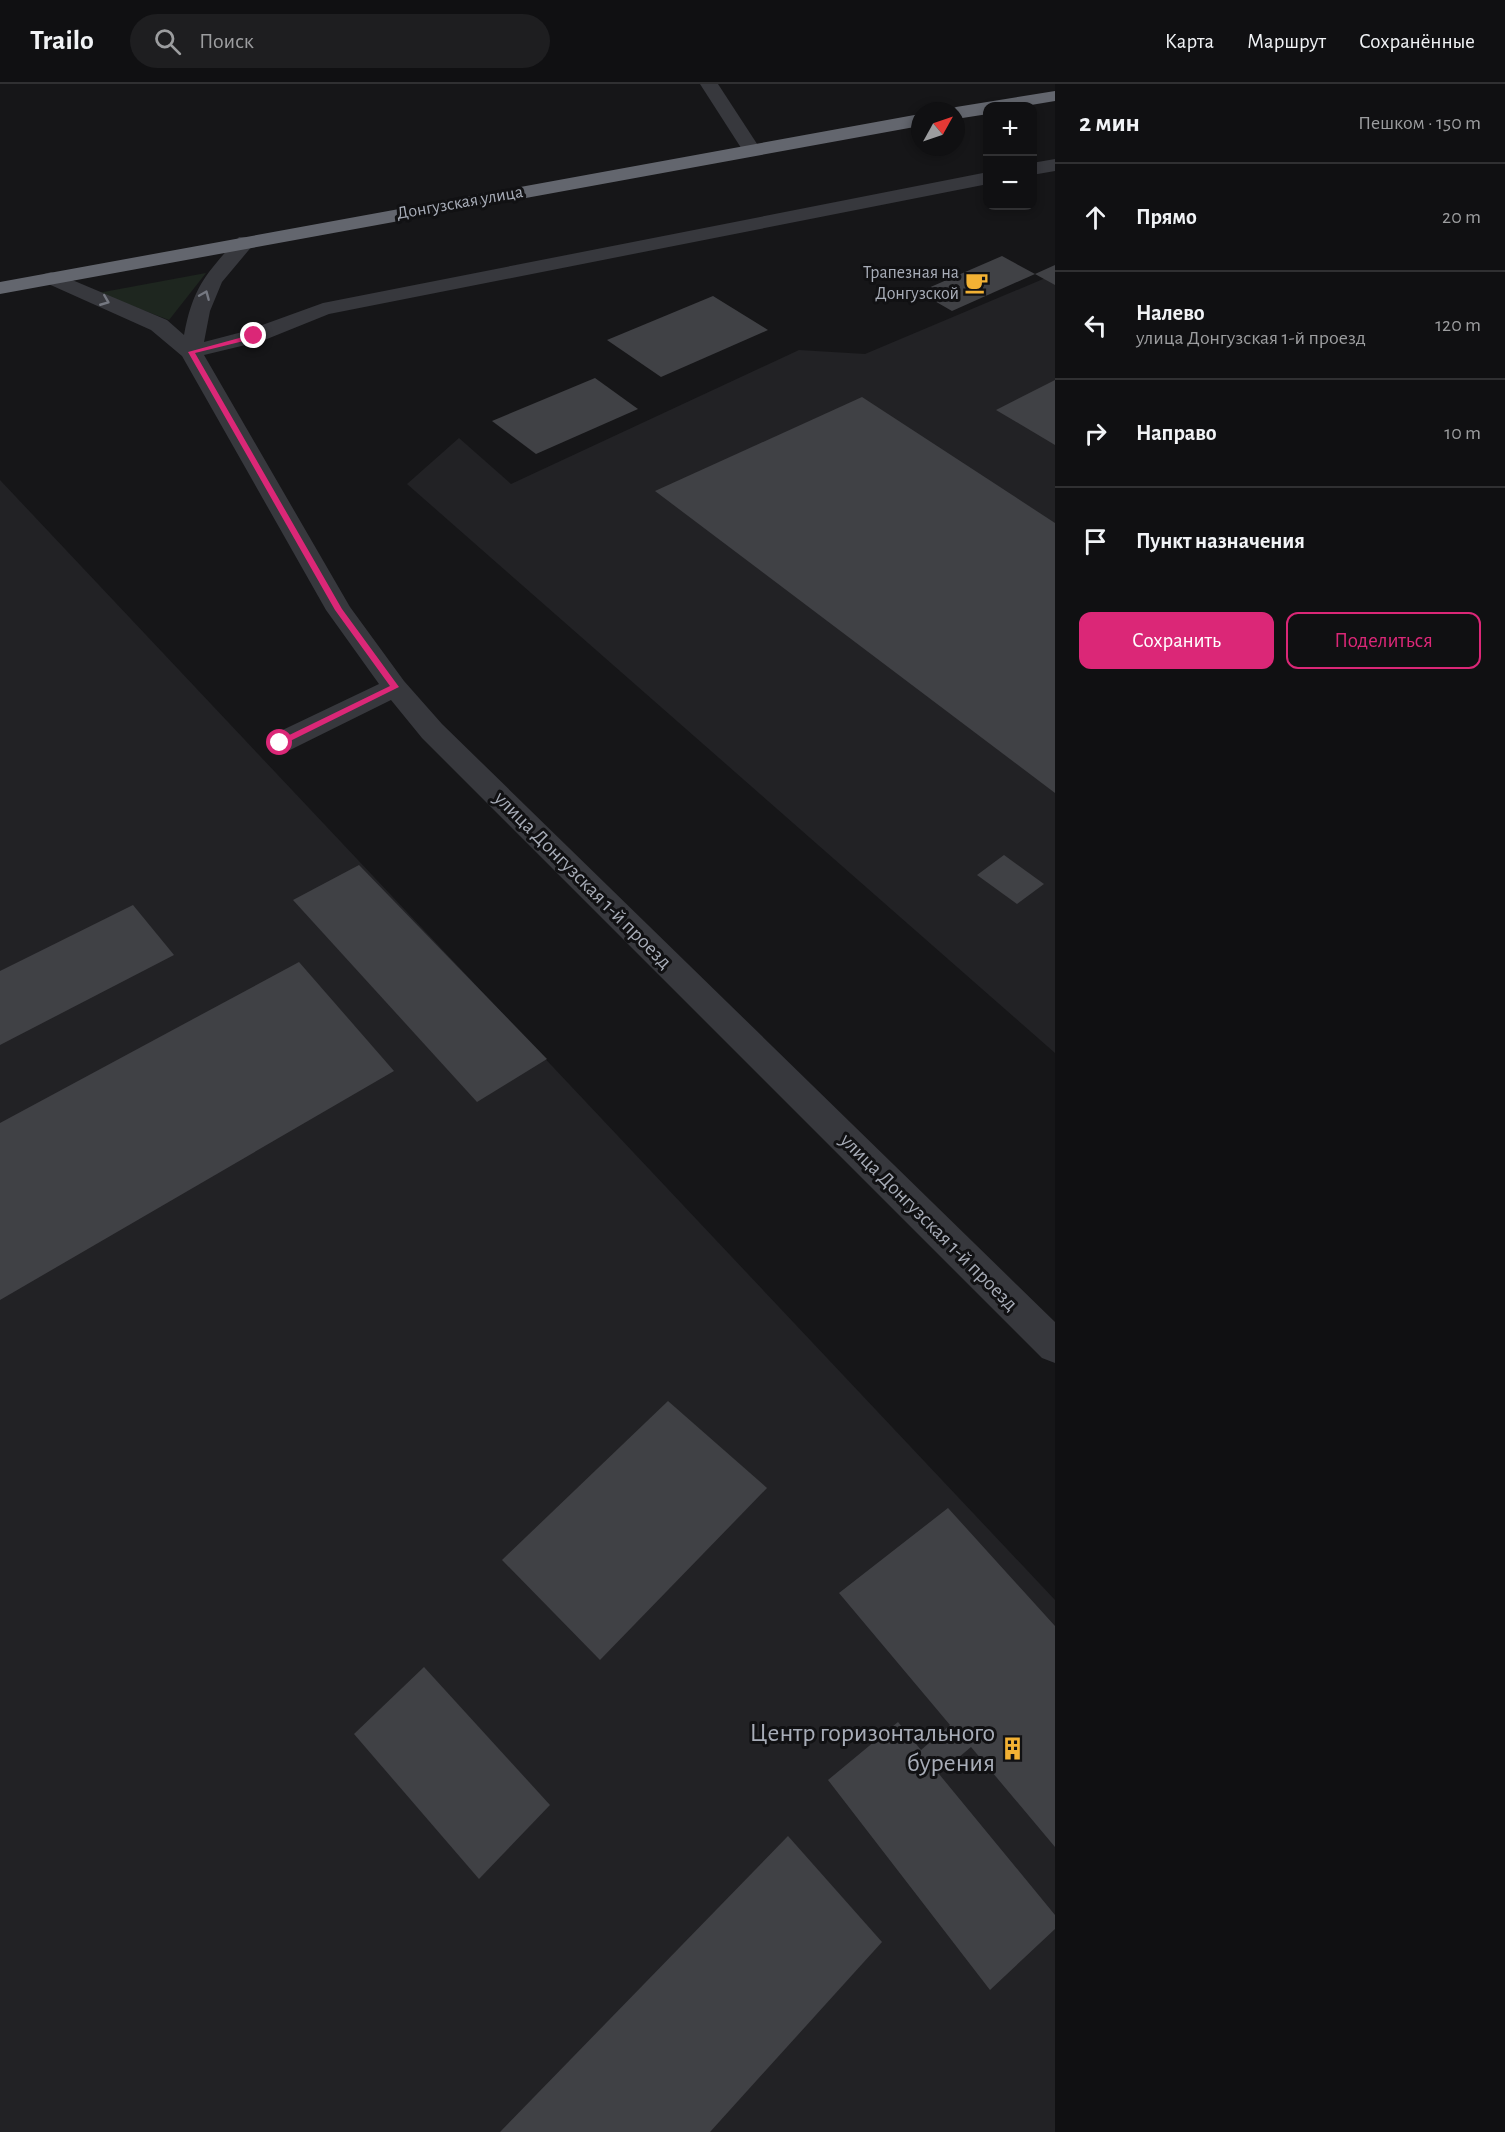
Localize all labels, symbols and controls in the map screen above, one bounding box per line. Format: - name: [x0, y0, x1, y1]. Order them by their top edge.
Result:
- search box: [130, 14, 550, 68]
- icon: search: [151, 25, 184, 58]
- text: Trailo: [30, 27, 94, 55]
- text: Поиск: [199, 30, 254, 52]
- text: Карта: [1165, 31, 1214, 52]
- text: Маршрут: [1247, 31, 1326, 52]
- text: Сохранённые: [1359, 31, 1475, 52]
- north arrow: [911, 102, 965, 156]
- map controls: [983, 102, 1037, 210]
- button: +: [983, 102, 1037, 156]
- text: 2 мин: [1079, 110, 1140, 136]
- text: Пешком · 150 m: [1358, 113, 1481, 133]
- button: −: [983, 156, 1037, 210]
- street label: Донгузская улица: [395, 183, 525, 223]
- icon: ahead: [1079, 201, 1112, 234]
- text: Прямо: [1136, 206, 1197, 228]
- text: 20 m: [1442, 207, 1481, 227]
- place label: Трапезная на Донгузской: [863, 264, 959, 303]
- cafe icon: Трапезная на Донгузской: [964, 270, 990, 296]
- one-way arrow: [198, 291, 210, 302]
- one-way arrow: [98, 294, 109, 306]
- text: Налево: [1136, 302, 1205, 324]
- icon: left: [1079, 309, 1112, 342]
- text: 120 m: [1435, 315, 1481, 335]
- route end: [240, 322, 266, 348]
- text: улица Донгузская 1-й проезд: [1136, 328, 1366, 348]
- icon: right: [1079, 417, 1112, 450]
- text: Направо: [1136, 422, 1217, 444]
- text: 10 m: [1444, 423, 1481, 443]
- icon: arrive: [1079, 525, 1112, 558]
- text: Пункт назначения: [1136, 530, 1305, 552]
- button: Сохранить: [1079, 612, 1274, 669]
- button: Поделиться: [1286, 612, 1481, 669]
- route start: [266, 729, 292, 755]
- street label: улица Донгузская 1-й проезд: [490, 787, 676, 973]
- street label: улица Донгузская 1-й проезд: [836, 1129, 1022, 1315]
- place label: Центр горизонтального бурения: [749, 1720, 995, 1776]
- building icon: Центр горизонтального бурения: [1000, 1735, 1026, 1761]

